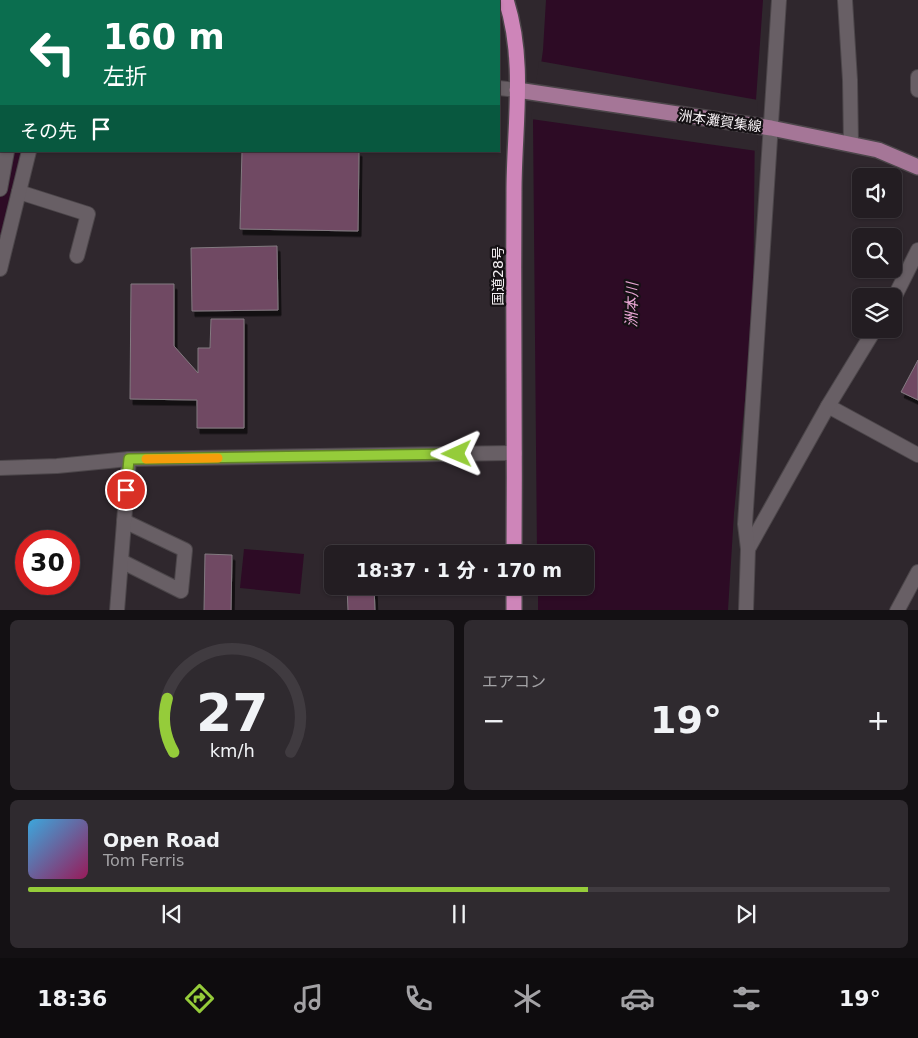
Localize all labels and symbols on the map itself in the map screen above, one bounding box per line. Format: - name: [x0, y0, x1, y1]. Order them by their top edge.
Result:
- street label: 洲本灘賀集線: [677, 107, 763, 135]
- street label: 国道28号: [490, 246, 506, 306]
- water label: 洲本川: [623, 280, 641, 328]
- position arrow: [430, 427, 482, 479]
- pin: [105, 469, 147, 511]
- speed limit sign: 30: [15, 530, 80, 595]

